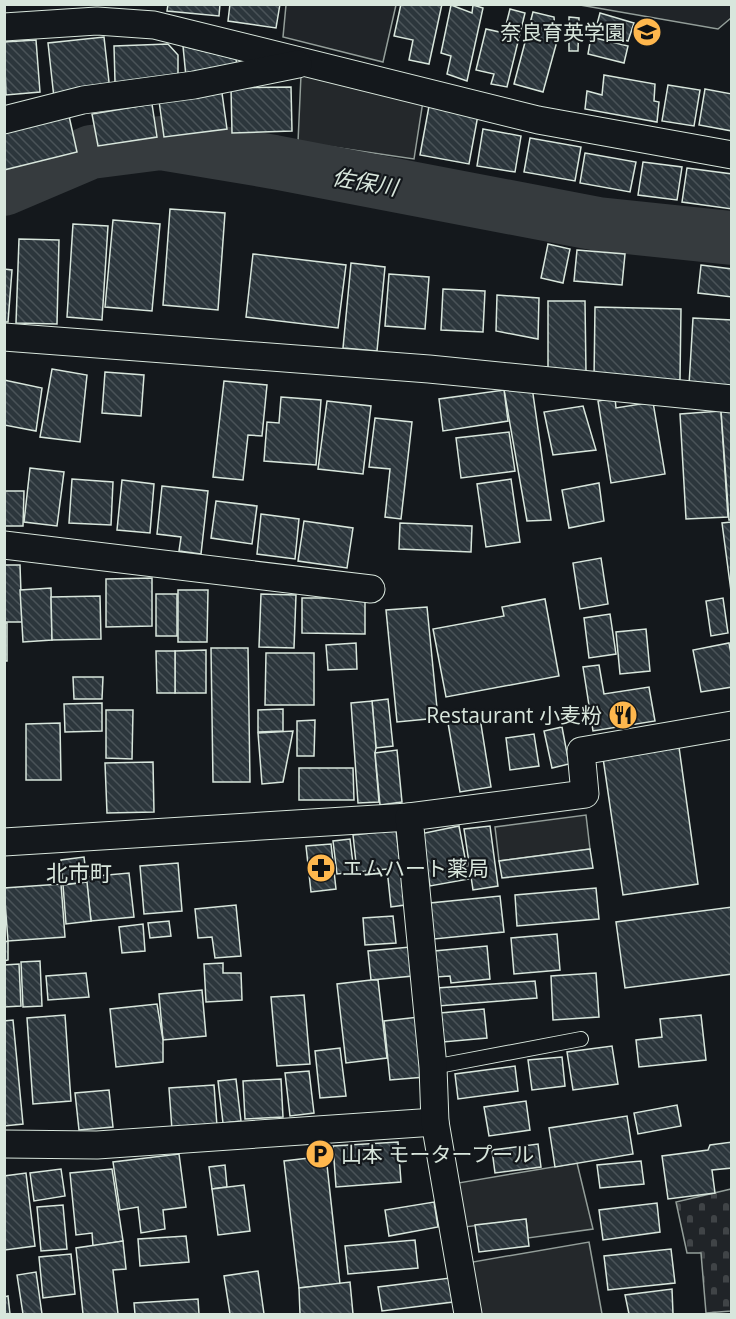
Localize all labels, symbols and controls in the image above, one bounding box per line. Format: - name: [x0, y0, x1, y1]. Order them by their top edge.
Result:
- school or university icon: 奈良育英学園: [631, 16, 663, 48]
- place label: 奈良育英学園: [500, 18, 626, 46]
- water label: 佐保川: [330, 160, 402, 202]
- restaurant icon: Restaurant 小麦粉: [607, 699, 639, 731]
- place label: Restaurant 小麦粉: [426, 701, 602, 729]
- pharmacy icon: エムハート薬局: [305, 852, 337, 884]
- place label: エムハート薬局: [342, 854, 489, 882]
- district label: 北市町: [46, 857, 112, 887]
- parking icon: 山本 モータープール: [304, 1138, 336, 1170]
- place label: 山本 モータープール: [341, 1140, 534, 1168]

